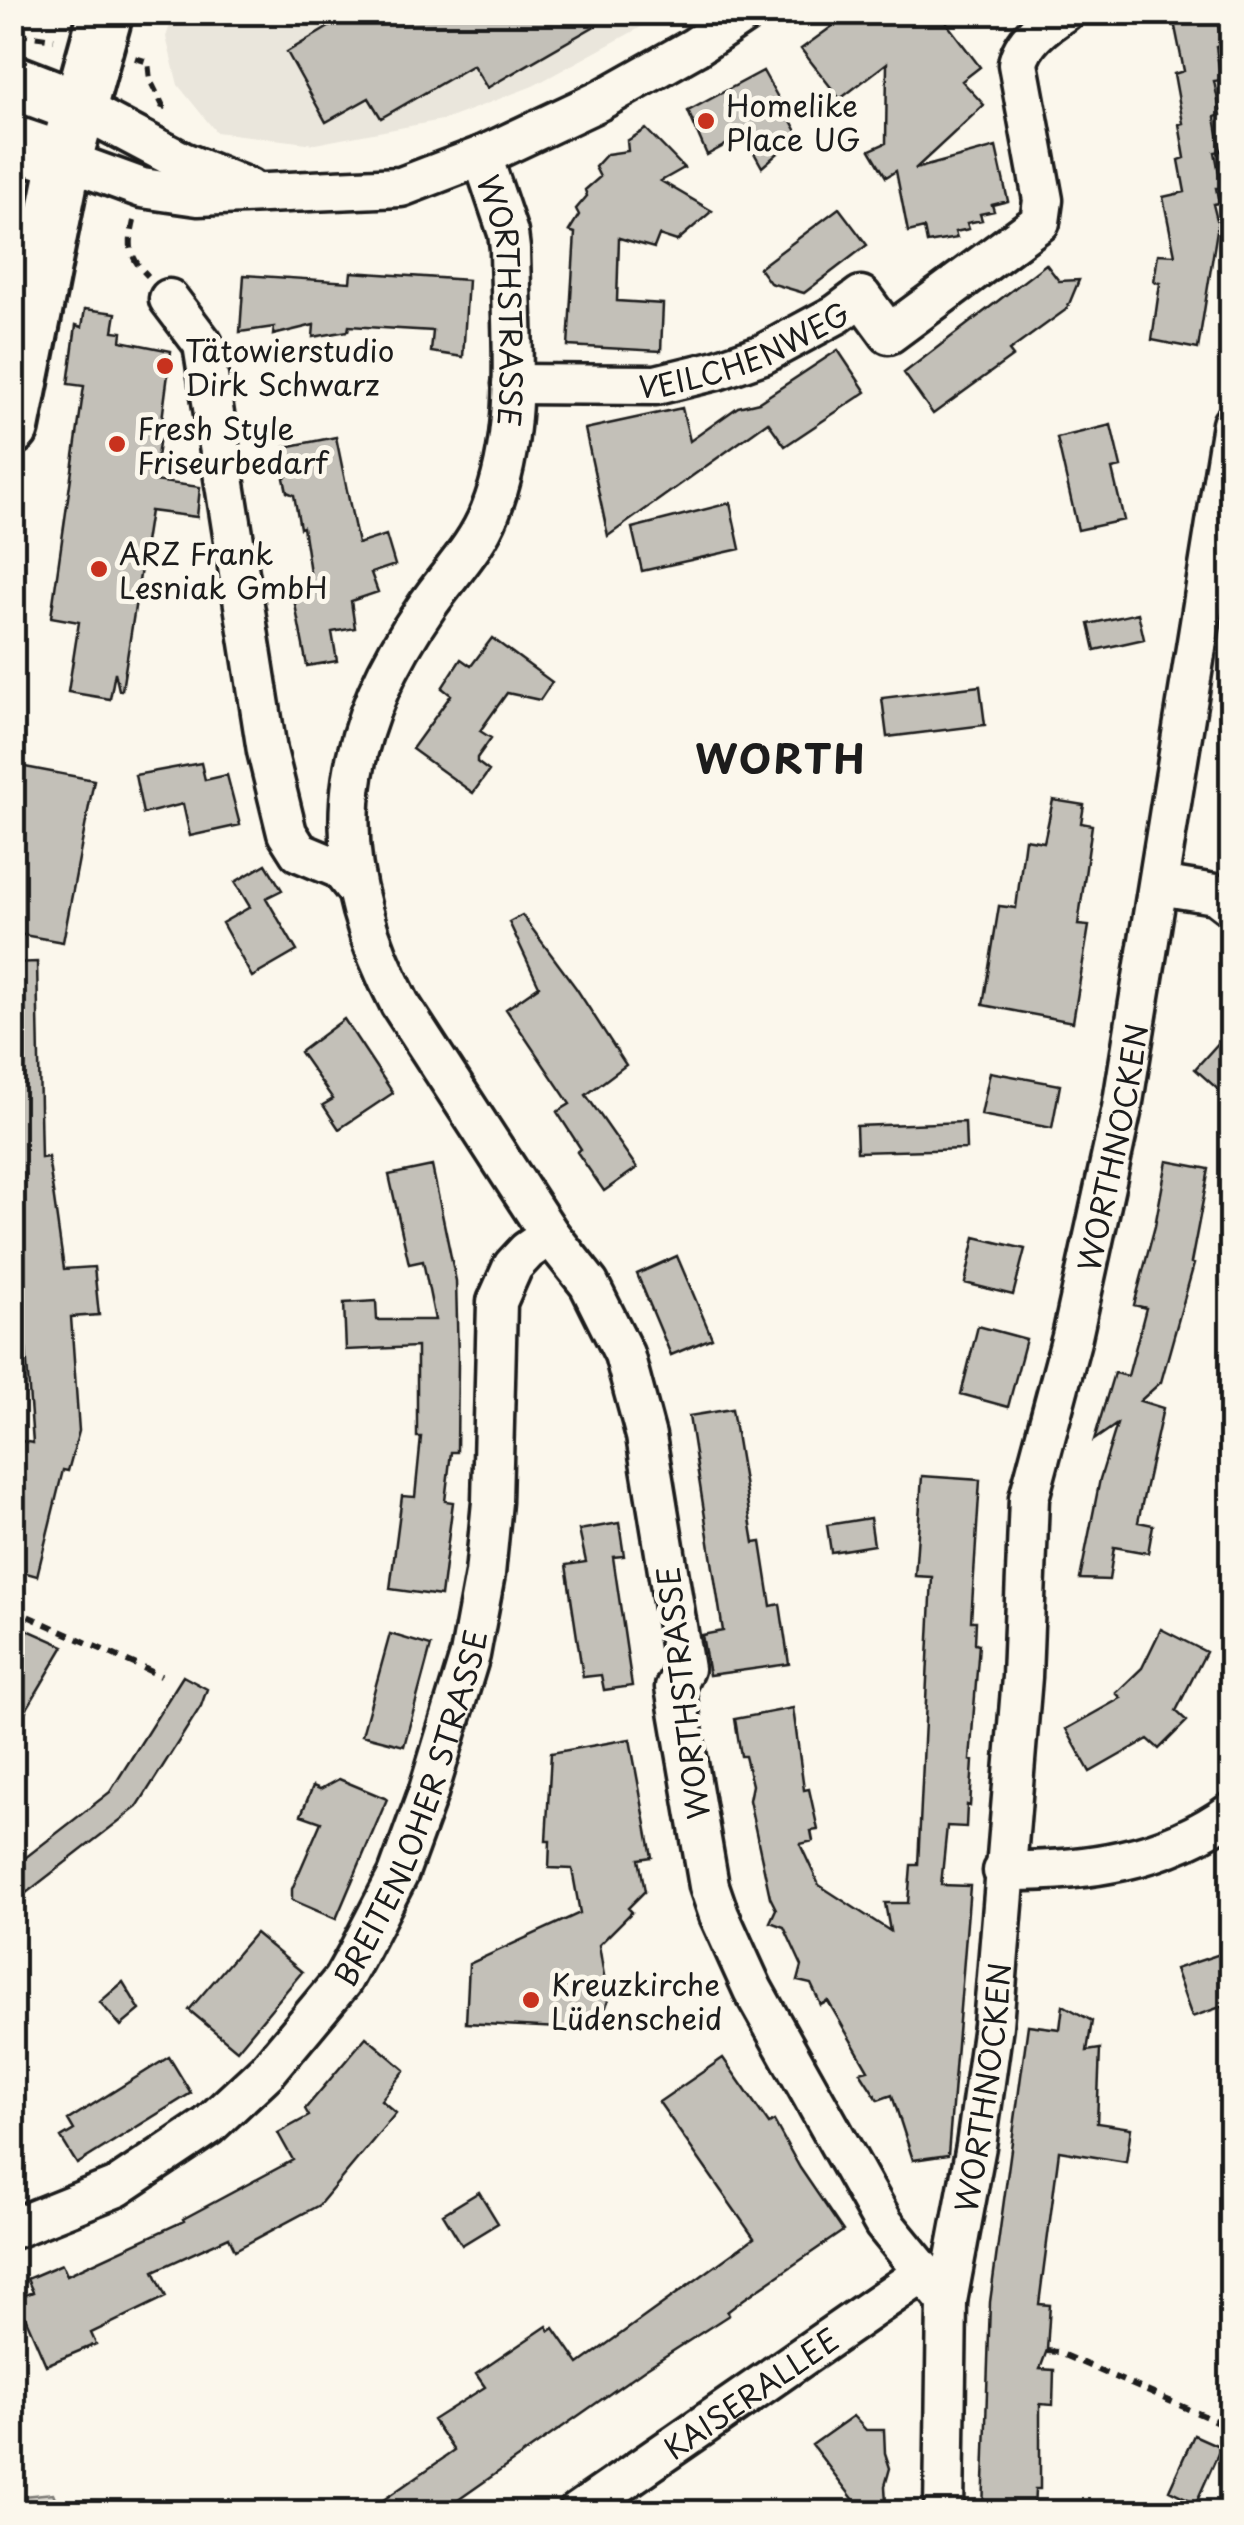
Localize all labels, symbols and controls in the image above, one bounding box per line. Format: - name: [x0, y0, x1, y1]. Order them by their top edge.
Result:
- place label: Homelike Place UG: [726, 82, 860, 161]
- marker: Homelike Place UG: [695, 110, 717, 132]
- street label: WORTHSTRASSE: [467, 168, 535, 429]
- street label: VEILCHENWEG: [638, 289, 857, 408]
- place label: Tätowierstudio Dirk Schwarz: [185, 327, 394, 406]
- marker: Tätowierstudio Dirk Schwarz: [154, 355, 176, 377]
- place label: Fresh Style Friseurbedarf: [137, 405, 329, 484]
- marker: Fresh Style Friseurbedarf: [106, 433, 128, 455]
- place label: ARZ Frank Lesniak GmbH: [119, 530, 328, 609]
- marker: ARZ Frank Lesniak GmbH: [88, 558, 110, 580]
- district label: WORTH: [695, 727, 867, 788]
- street label: WORTHNOCKEN: [1065, 1020, 1158, 1275]
- street label: WORTHSTRASSE: [644, 1564, 720, 1822]
- street label: BREITENLOHER STRASSE: [321, 1626, 497, 1994]
- place label: Kreuzkirche Lüdenscheid: [551, 1961, 723, 2040]
- street label: WORTHNOCKEN: [942, 1961, 1021, 2215]
- marker: Kreuzkirche Lüdenscheid: [520, 1989, 542, 2011]
- street label: KAISERALLEE: [654, 2316, 847, 2469]

